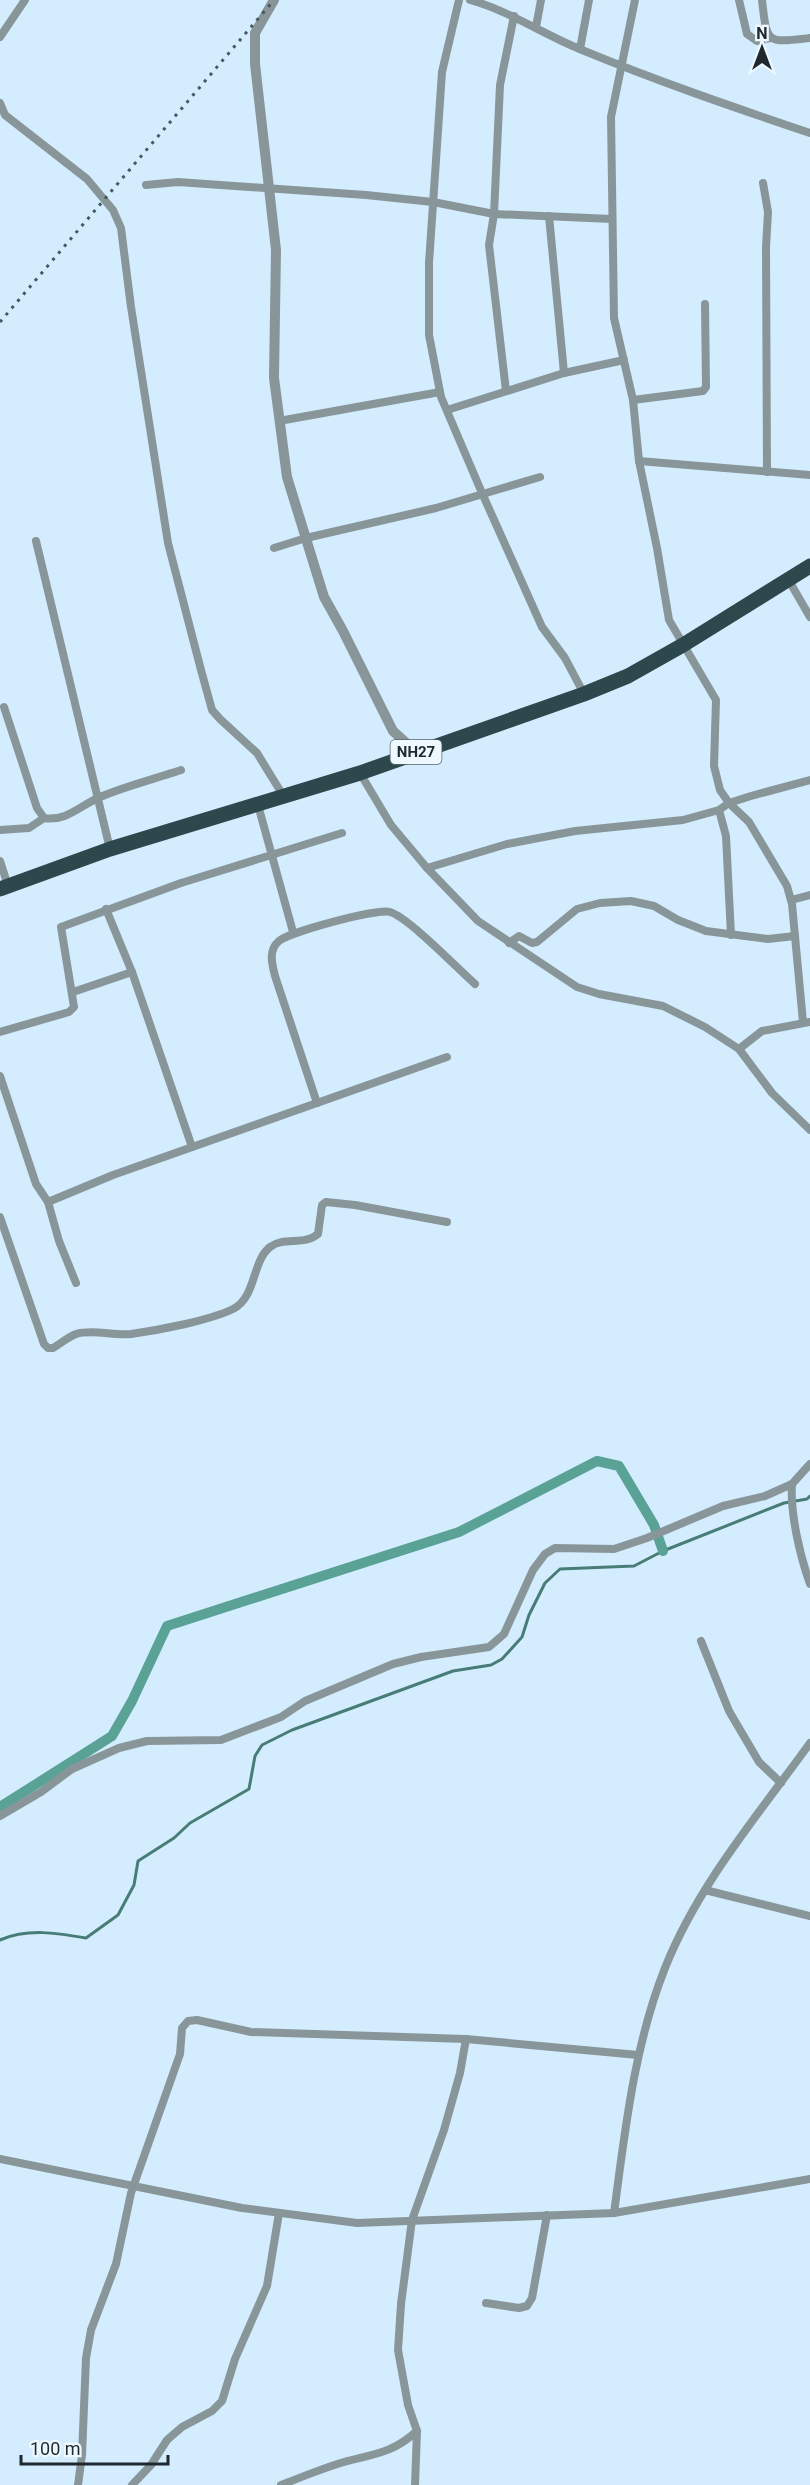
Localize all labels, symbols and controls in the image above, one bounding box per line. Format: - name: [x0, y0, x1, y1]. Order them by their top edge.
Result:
- north arrow: [732, 18, 792, 78]
- text: N: [756, 24, 768, 43]
- road number: NH27: [390, 740, 442, 764]
- scale bar: [21, 2428, 168, 2466]
- text: 100 m: [30, 2438, 81, 2459]

